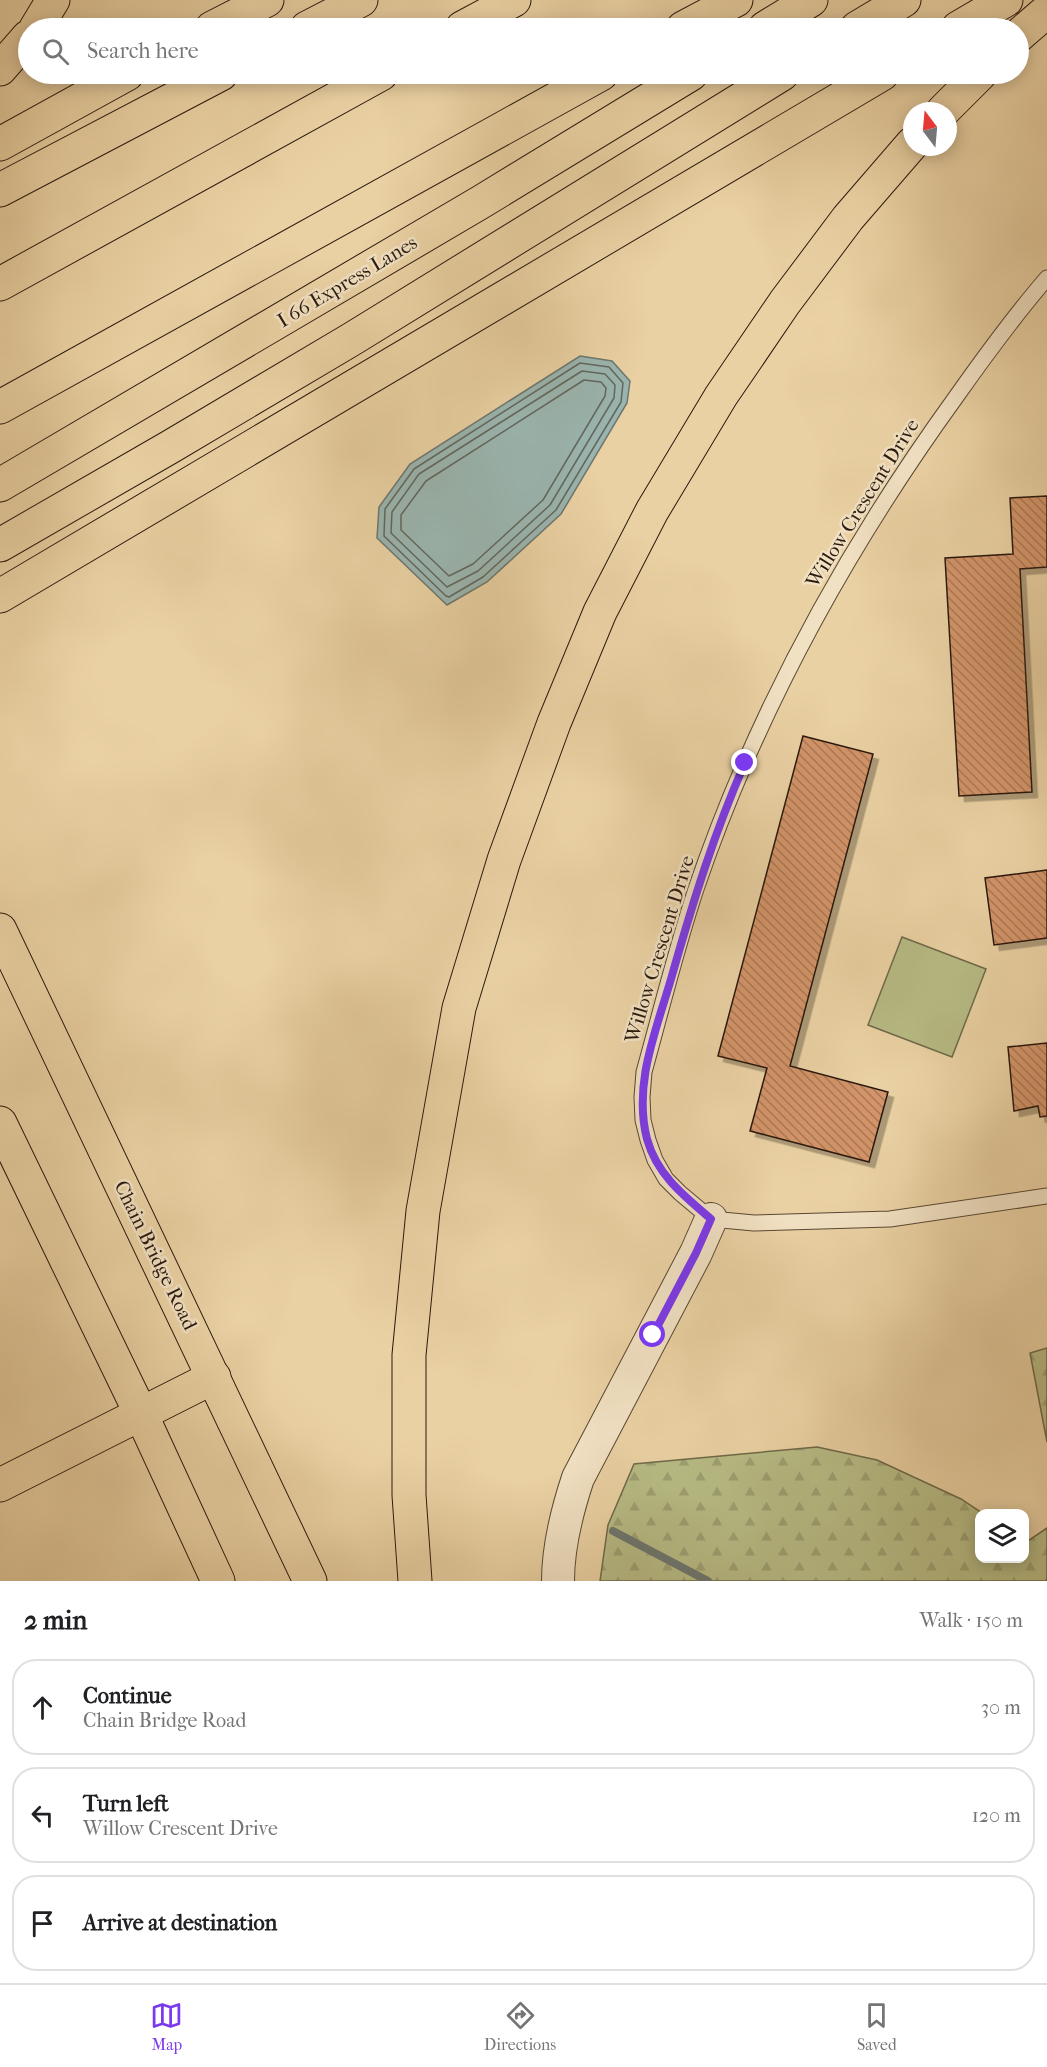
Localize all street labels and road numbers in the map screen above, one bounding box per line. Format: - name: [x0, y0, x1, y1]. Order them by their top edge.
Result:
- street label: I 66 Express Lanes: [273, 231, 421, 332]
- street label: Willow Crescent Drive: [801, 414, 924, 593]
- street label: Willow Crescent Drive: [620, 853, 699, 1047]
- street label: Chain Bridge Road: [109, 1177, 202, 1335]

